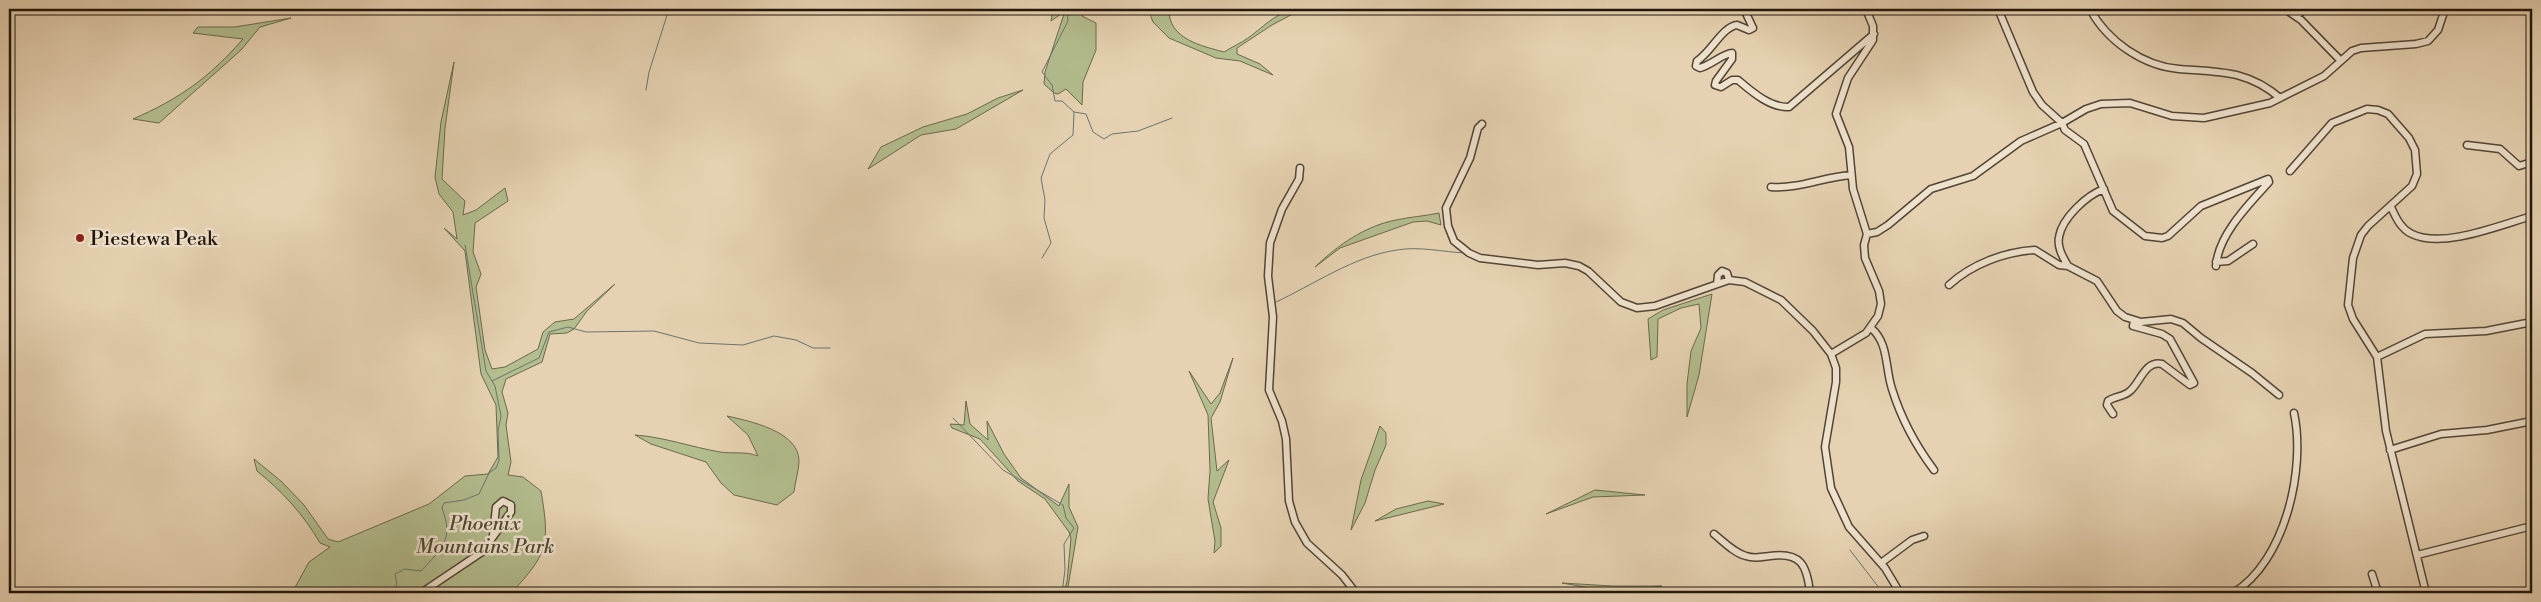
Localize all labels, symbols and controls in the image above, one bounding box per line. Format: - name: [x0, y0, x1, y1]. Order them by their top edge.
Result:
- place label: Piestewa Peak: [90, 227, 219, 252]
- marker: Piestewa Peak: [74, 232, 86, 244]
- park label: Phoenix Mountains Park: [416, 512, 554, 560]

